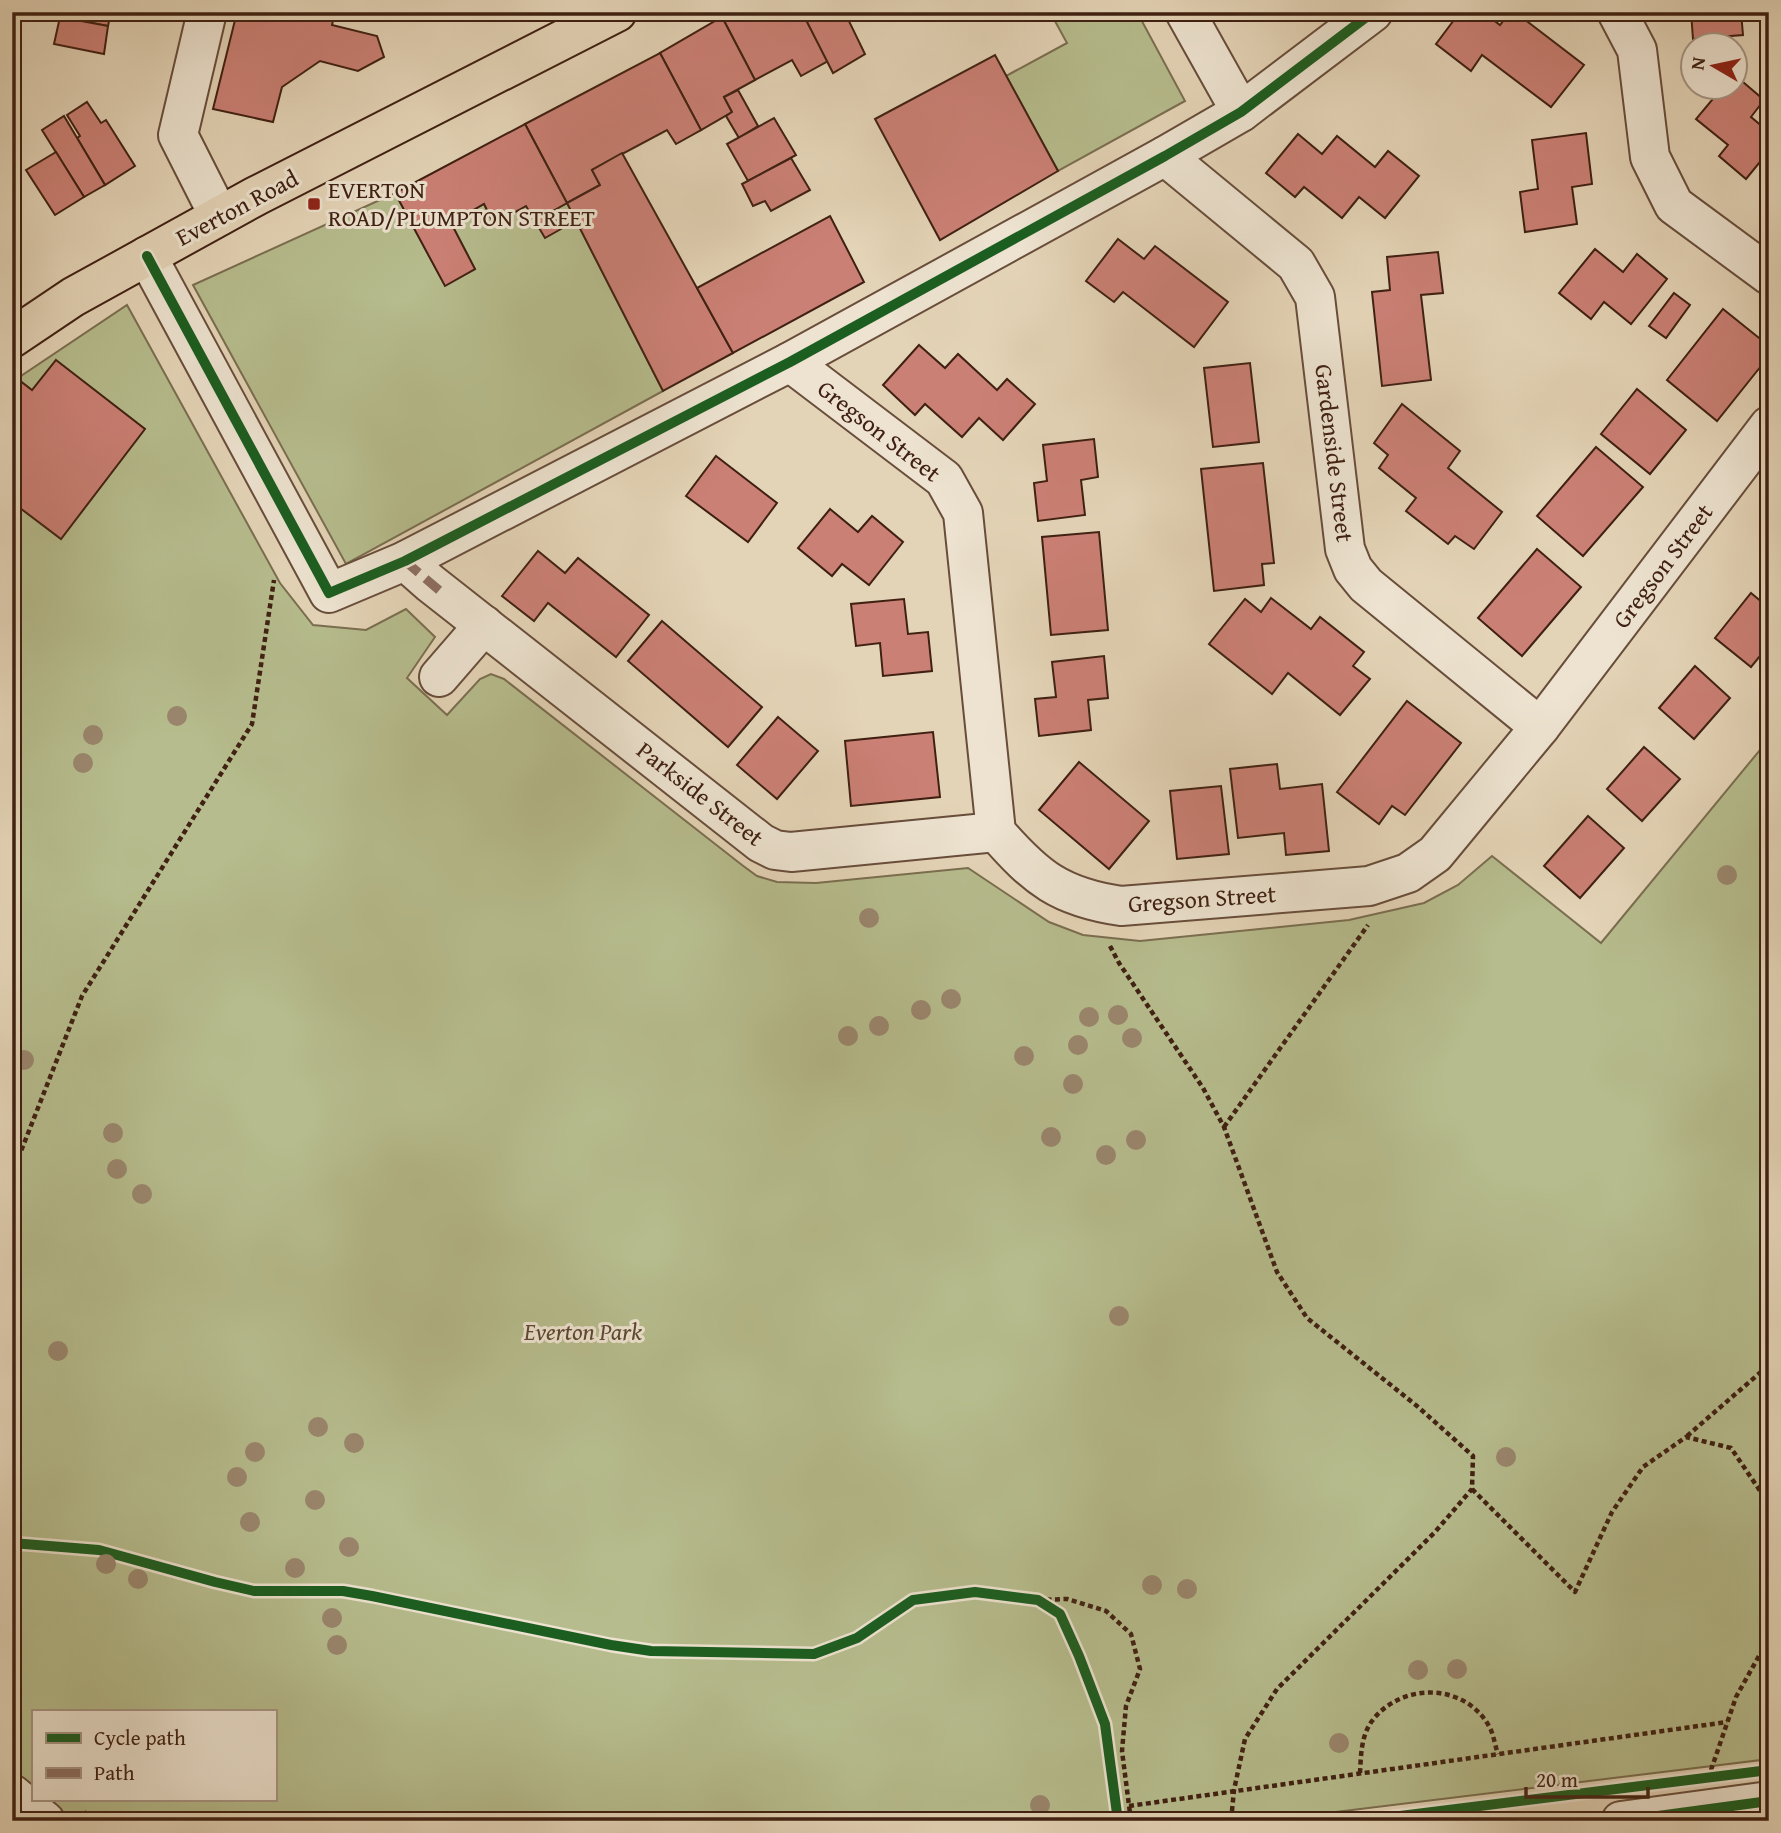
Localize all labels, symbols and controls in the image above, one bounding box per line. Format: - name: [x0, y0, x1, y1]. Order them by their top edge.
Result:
- north arrow: [1680, 32, 1750, 102]
- text: N: [1682, 55, 1712, 72]
- street label: Everton Road: [169, 160, 304, 255]
- place label: EVERTON ROAD/PLUMPTON STREET: [328, 172, 595, 235]
- marker: EVERTON ROAD/PLUMPTON STREET: [306, 196, 322, 212]
- street label: Gardenside Street: [1306, 362, 1363, 544]
- street label: Gregson Street: [810, 371, 949, 490]
- street label: Gregson Street: [1604, 496, 1721, 635]
- street label: Parkside Street: [629, 733, 772, 855]
- street label: Gregson Street: [1127, 876, 1278, 921]
- park label: Everton Park: [523, 1314, 642, 1349]
- legend: [32, 1710, 276, 1801]
- text: Cycle path: [94, 1722, 186, 1753]
- scale bar: [1526, 1756, 1648, 1800]
- text: Path: [94, 1757, 135, 1788]
- text: 20 m: [1536, 1764, 1578, 1795]

